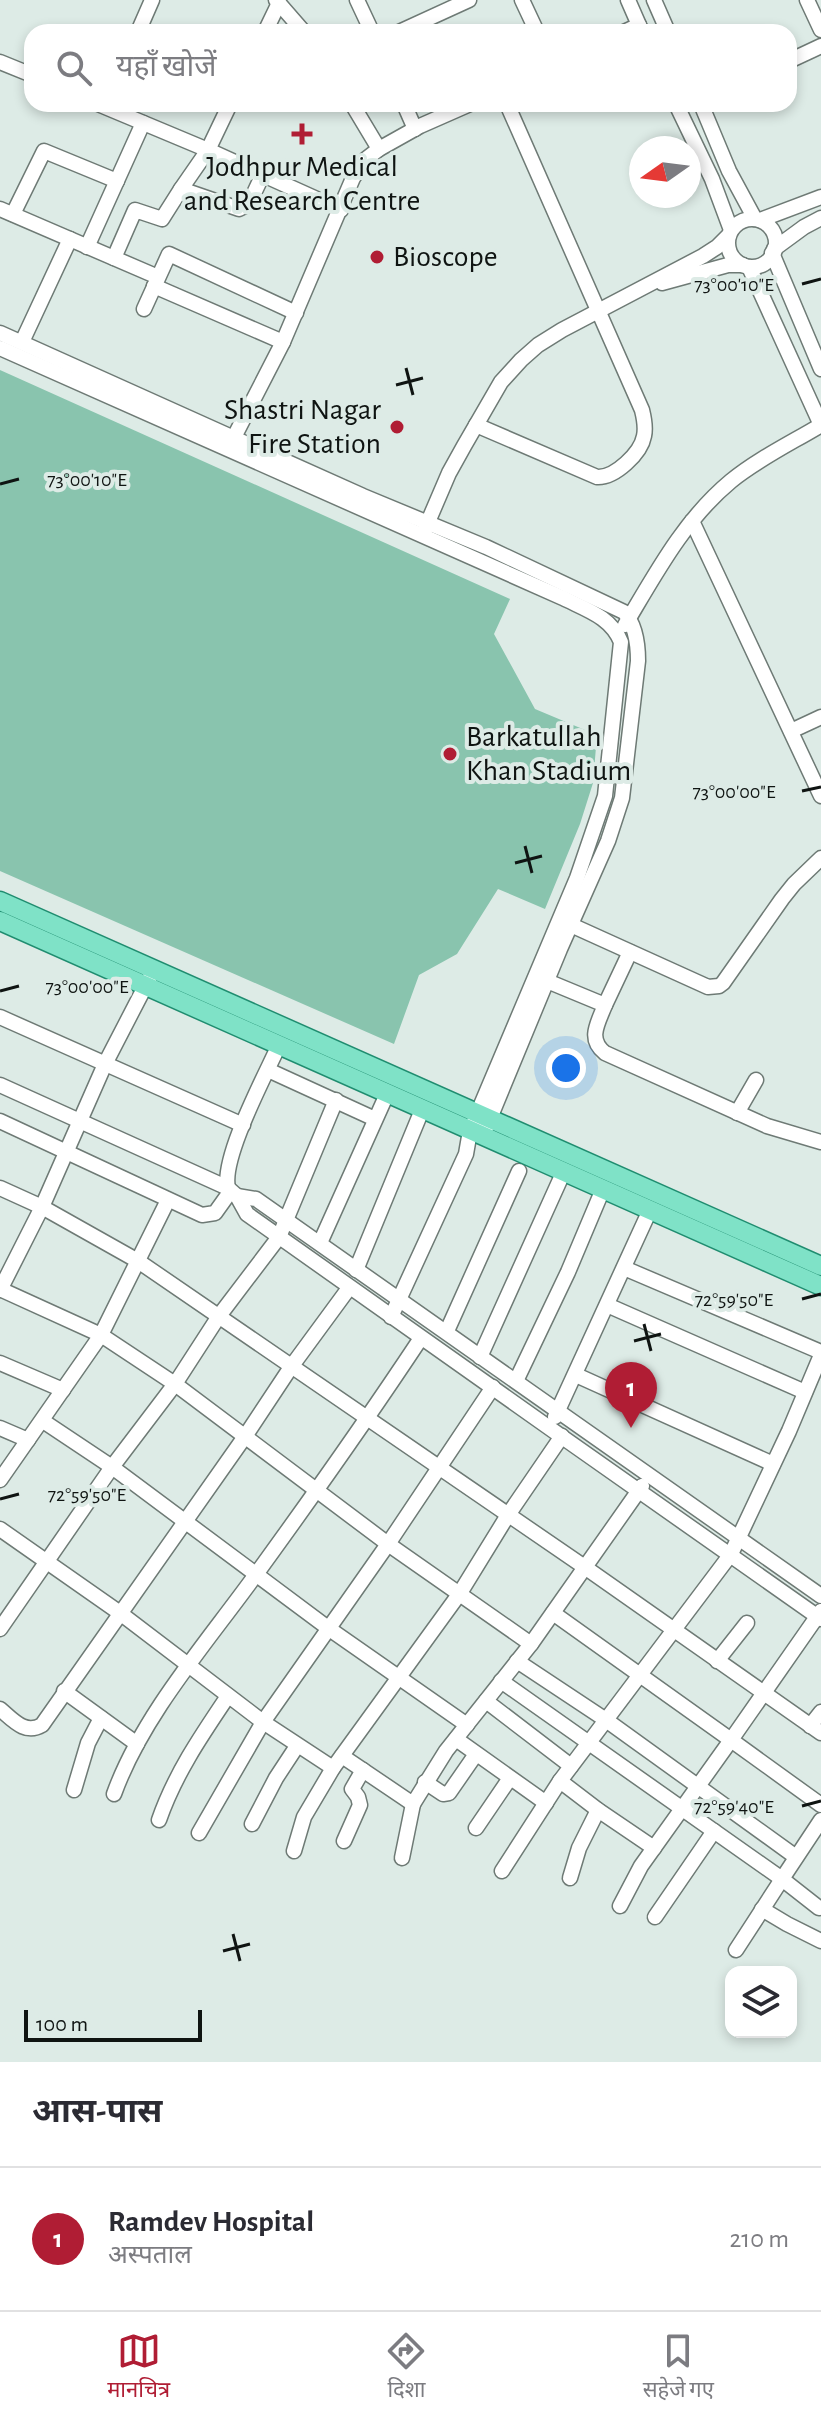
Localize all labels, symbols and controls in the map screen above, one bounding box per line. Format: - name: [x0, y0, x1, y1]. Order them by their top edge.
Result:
- search box: [24, 24, 797, 112]
- icon: search: [52, 46, 96, 90]
- text: यहाँ खोजें: [116, 52, 217, 82]
- marker: Jodhpur Medical and Research Centre: [291, 123, 313, 145]
- north arrow: [629, 136, 701, 208]
- place label: Jodhpur Medical and Research Centre: [184, 152, 420, 216]
- place label: Bioscope: [393, 242, 498, 272]
- marker: Bioscope: [368, 248, 386, 266]
- text: 73°00'10"E: [694, 275, 774, 295]
- place label: Shastri Nagar Fire Station: [224, 395, 381, 459]
- marker: Shastri Nagar Fire Station: [388, 418, 406, 436]
- text: 73°00'10"E: [47, 470, 127, 490]
- place label: Barkatullah Khan Stadium: [466, 722, 631, 786]
- marker: Barkatullah Khan Stadium: [441, 745, 459, 763]
- text: 73°00'00"E: [692, 782, 776, 802]
- text: 73°00'00"E: [45, 977, 129, 997]
- your location: [546, 1048, 586, 1088]
- text: 72°59'50"E: [695, 1290, 774, 1310]
- pin: 1: [605, 1362, 657, 1428]
- text: 72°59'50"E: [48, 1485, 127, 1505]
- text: 72°59'40"E: [694, 1797, 774, 1817]
- map controls: [725, 1966, 797, 2038]
- button: layers: [725, 1966, 797, 2038]
- scale bar: [24, 2006, 202, 2042]
- text: 100 m: [36, 2013, 88, 2035]
- text: आस-पास: [32, 2095, 162, 2129]
- text: Ramdev Hospital: [108, 2207, 314, 2237]
- text: 1: [53, 2226, 63, 2252]
- text: 210 m: [729, 2226, 789, 2252]
- text: अस्पताल: [108, 2242, 192, 2268]
- tab: मानचित्र: [107, 2329, 170, 2406]
- tab: दिशा: [384, 2329, 428, 2406]
- tab: सहेजे गए: [643, 2329, 714, 2406]

